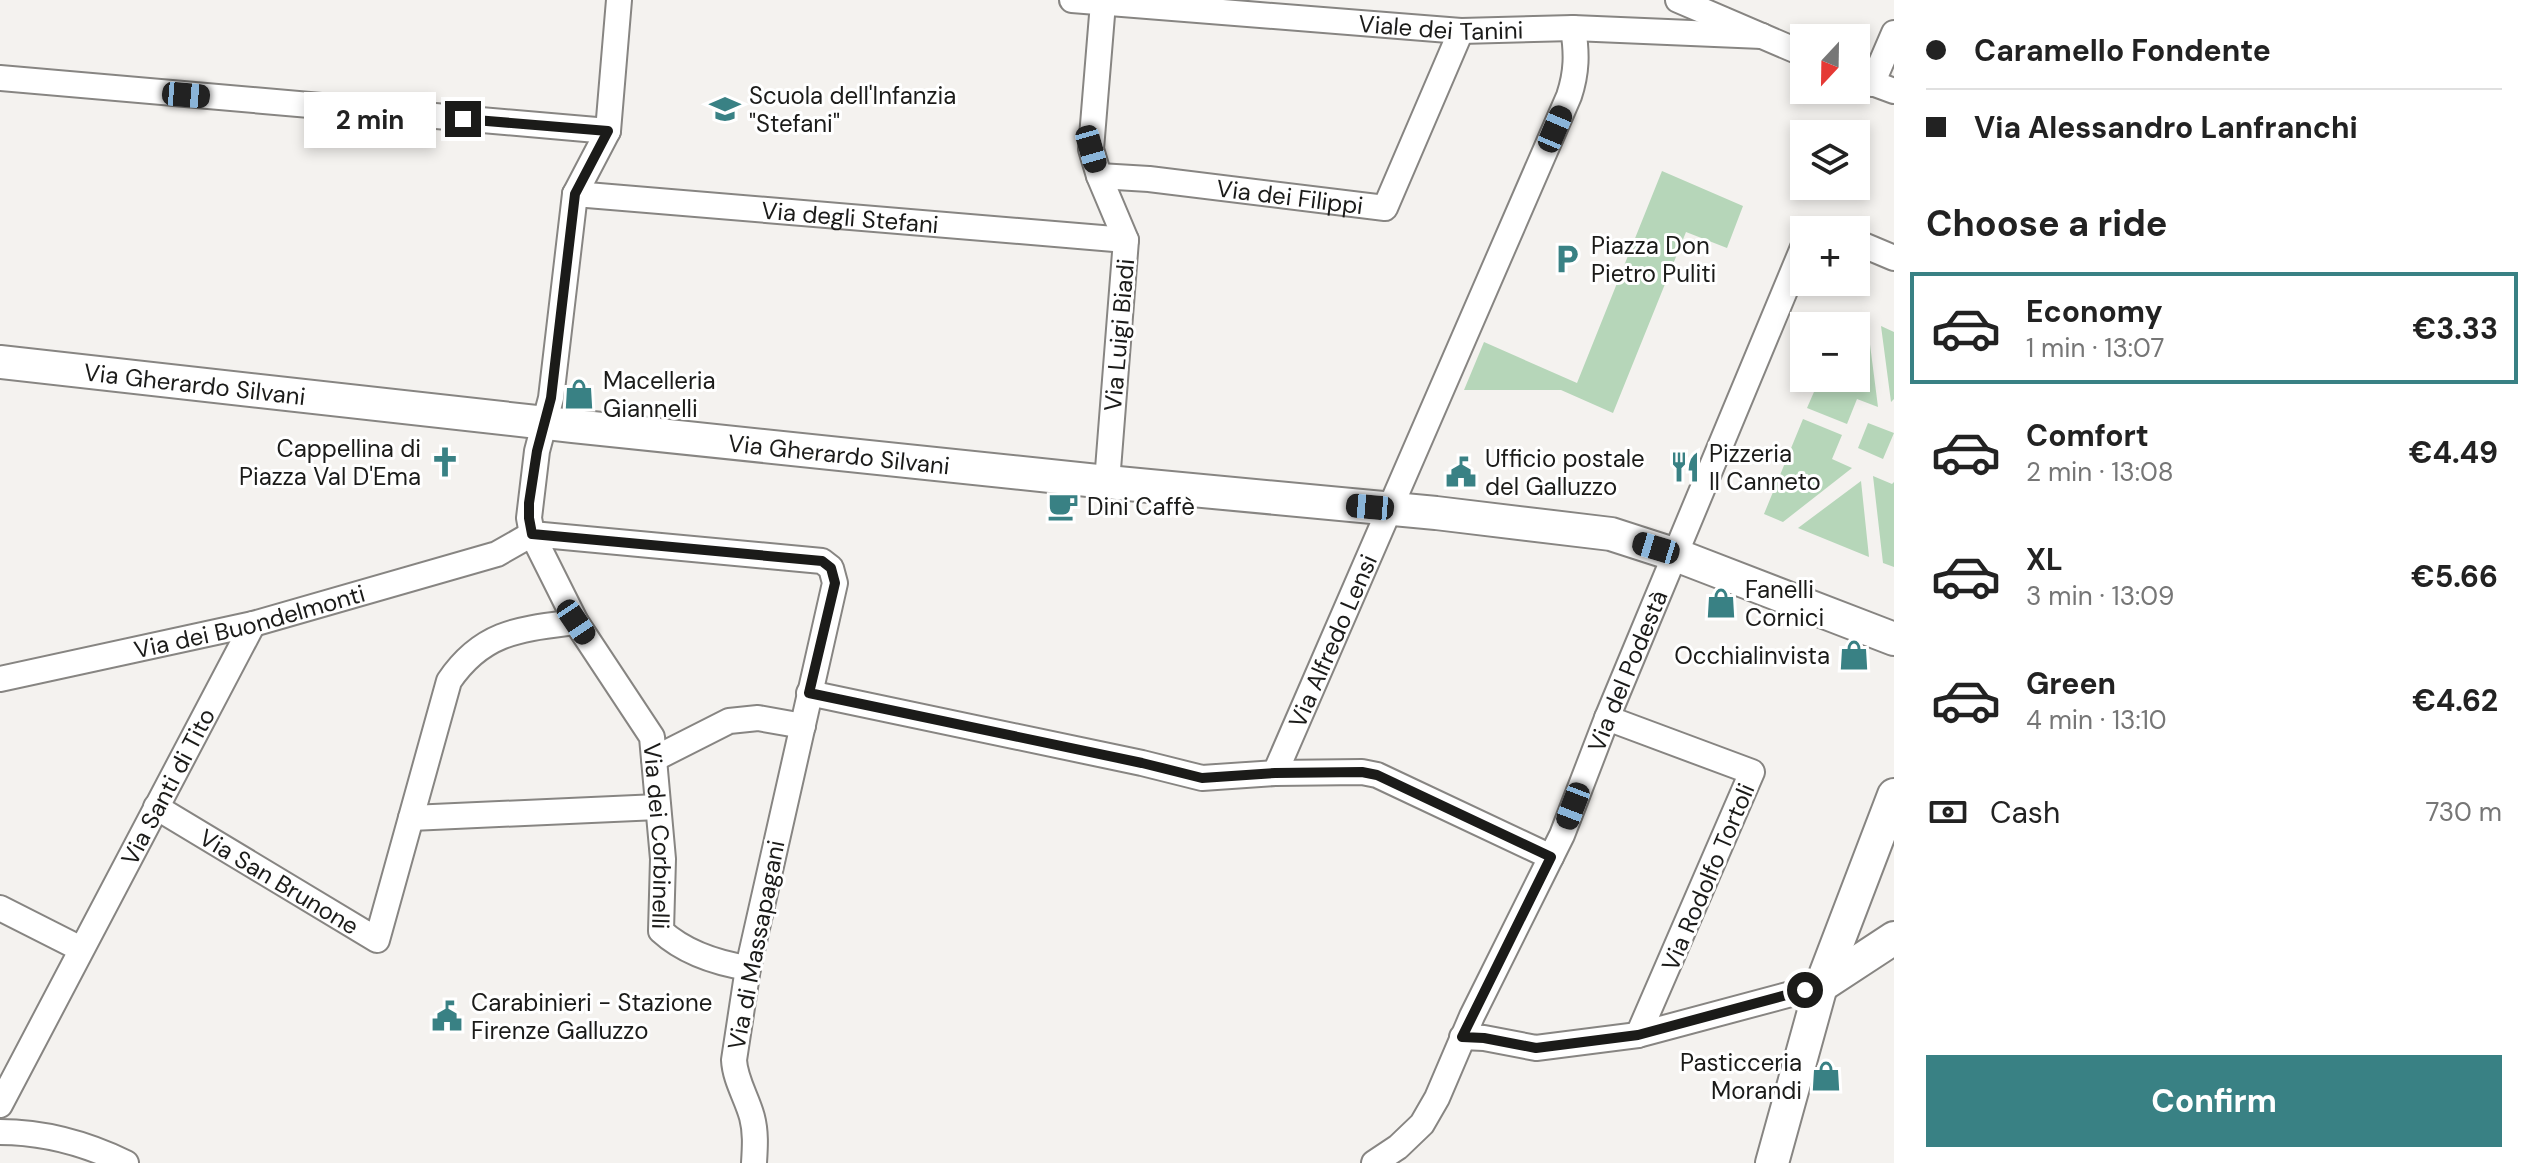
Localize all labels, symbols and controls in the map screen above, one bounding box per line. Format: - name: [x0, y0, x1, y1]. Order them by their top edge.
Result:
- street label: Viale dei Tanini: [1357, 7, 1524, 47]
- north arrow: [1790, 24, 1870, 104]
- map controls: [1790, 24, 1870, 392]
- text: Caramello Fondente: [1974, 31, 2271, 70]
- place label: Scuola dell'Infanzia "Stefani": [749, 80, 956, 139]
- car: [161, 81, 211, 109]
- callout: 2 min: [303, 91, 435, 147]
- school or university icon: Scuola dell'Infanzia "Stefani": [708, 92, 742, 126]
- route end: [445, 101, 481, 137]
- car: [1535, 102, 1575, 156]
- text: 2 min: [336, 103, 404, 137]
- text: Via Alessandro Lanfranchi: [1974, 108, 2358, 147]
- button: layers: [1790, 120, 1870, 200]
- car: [1073, 123, 1109, 175]
- street label: Via dei Filippi: [1215, 172, 1365, 221]
- street label: Via degli Stefani: [760, 194, 940, 240]
- text: Choose a ride: [1926, 200, 2167, 247]
- button: +: [1790, 216, 1870, 296]
- place label: Piazza Don Pietro Puliti: [1591, 230, 1716, 289]
- parking icon: Piazza Don Pietro Puliti: [1550, 242, 1584, 276]
- street label: Via Luigi Biadi: [1097, 257, 1141, 413]
- icon: car: [1930, 292, 2002, 364]
- text: Economy: [2026, 292, 2163, 331]
- text: €3.33: [2412, 309, 2498, 348]
- button: −: [1790, 312, 1870, 392]
- text: 1 min · 13:07: [2026, 331, 2164, 365]
- street label: Via Gherardo Silvani: [82, 356, 307, 412]
- place label: Macelleria Giannelli: [603, 365, 716, 424]
- shop icon: Macelleria Giannelli: [562, 377, 596, 411]
- icon: car: [1930, 416, 2002, 488]
- text: Comfort: [2026, 416, 2149, 455]
- street label: Via Gherardo Silvani: [727, 427, 951, 481]
- place label: Cappellina di Piazza Val D'Ema: [239, 433, 421, 492]
- text: €4.49: [2409, 433, 2498, 472]
- place label: Pizzeria Il Canneto: [1709, 438, 1821, 497]
- place label: Ufficio postale del Galluzzo: [1485, 443, 1645, 502]
- church icon: Cappellina di Piazza Val D'Ema: [428, 445, 462, 479]
- restaurant icon: Pizzeria Il Canneto: [1668, 450, 1702, 484]
- public building icon: Ufficio postale del Galluzzo: [1444, 455, 1478, 489]
- text: 2 min · 13:08: [2026, 455, 2174, 489]
- cafe icon: Dini Caffè: [1046, 489, 1080, 523]
- place label: Dini Caffè: [1087, 491, 1195, 522]
- car: [1345, 493, 1395, 521]
- car: [1630, 530, 1682, 566]
- icon: car: [1930, 540, 2002, 612]
- text: XL: [2026, 540, 2063, 579]
- street label: Via Alfredo Lensi: [1281, 549, 1384, 732]
- text: €5.66: [2411, 557, 2498, 596]
- place label: Fanelli Cornici: [1745, 574, 1824, 633]
- street label: Via dei Buondelmonti: [131, 577, 368, 665]
- text: 3 min · 13:09: [2026, 579, 2174, 613]
- street label: Via del Podestà: [1580, 585, 1674, 756]
- shop icon: Fanelli Cornici: [1704, 586, 1738, 620]
- car: [553, 595, 599, 649]
- shop icon: Occhialinvista: [1837, 638, 1871, 672]
- place label: Occhialinvista: [1674, 640, 1830, 671]
- icon: car: [1930, 664, 2002, 736]
- text: Green: [2026, 664, 2116, 703]
- text: €4.62: [2412, 681, 2498, 720]
- street label: Via Santi di Tito: [114, 702, 222, 870]
- text: 4 min · 13:10: [2026, 703, 2167, 737]
- street label: Via dei Corbinelli: [637, 741, 679, 930]
- car: [1553, 779, 1593, 833]
- street label: Via Rodolfo Tortoli: [1655, 779, 1761, 975]
- icon: cash: [1926, 790, 1970, 834]
- text: Cash: [1990, 793, 2060, 832]
- text: 730 m: [2426, 795, 2502, 829]
- street label: Via San Brunone: [194, 821, 365, 941]
- street label: Via di Massapagani: [720, 838, 792, 1052]
- route start: [1787, 972, 1823, 1008]
- place label: Carabinieri - Stazione Firenze Galluzzo: [471, 987, 712, 1046]
- public building icon: Carabinieri - Stazione Firenze Galluzzo: [430, 999, 464, 1033]
- place label: Pasticceria Morandi: [1680, 1047, 1802, 1106]
- button: Confirm: [1926, 1055, 2502, 1147]
- shop icon: Pasticceria Morandi: [1809, 1059, 1843, 1093]

